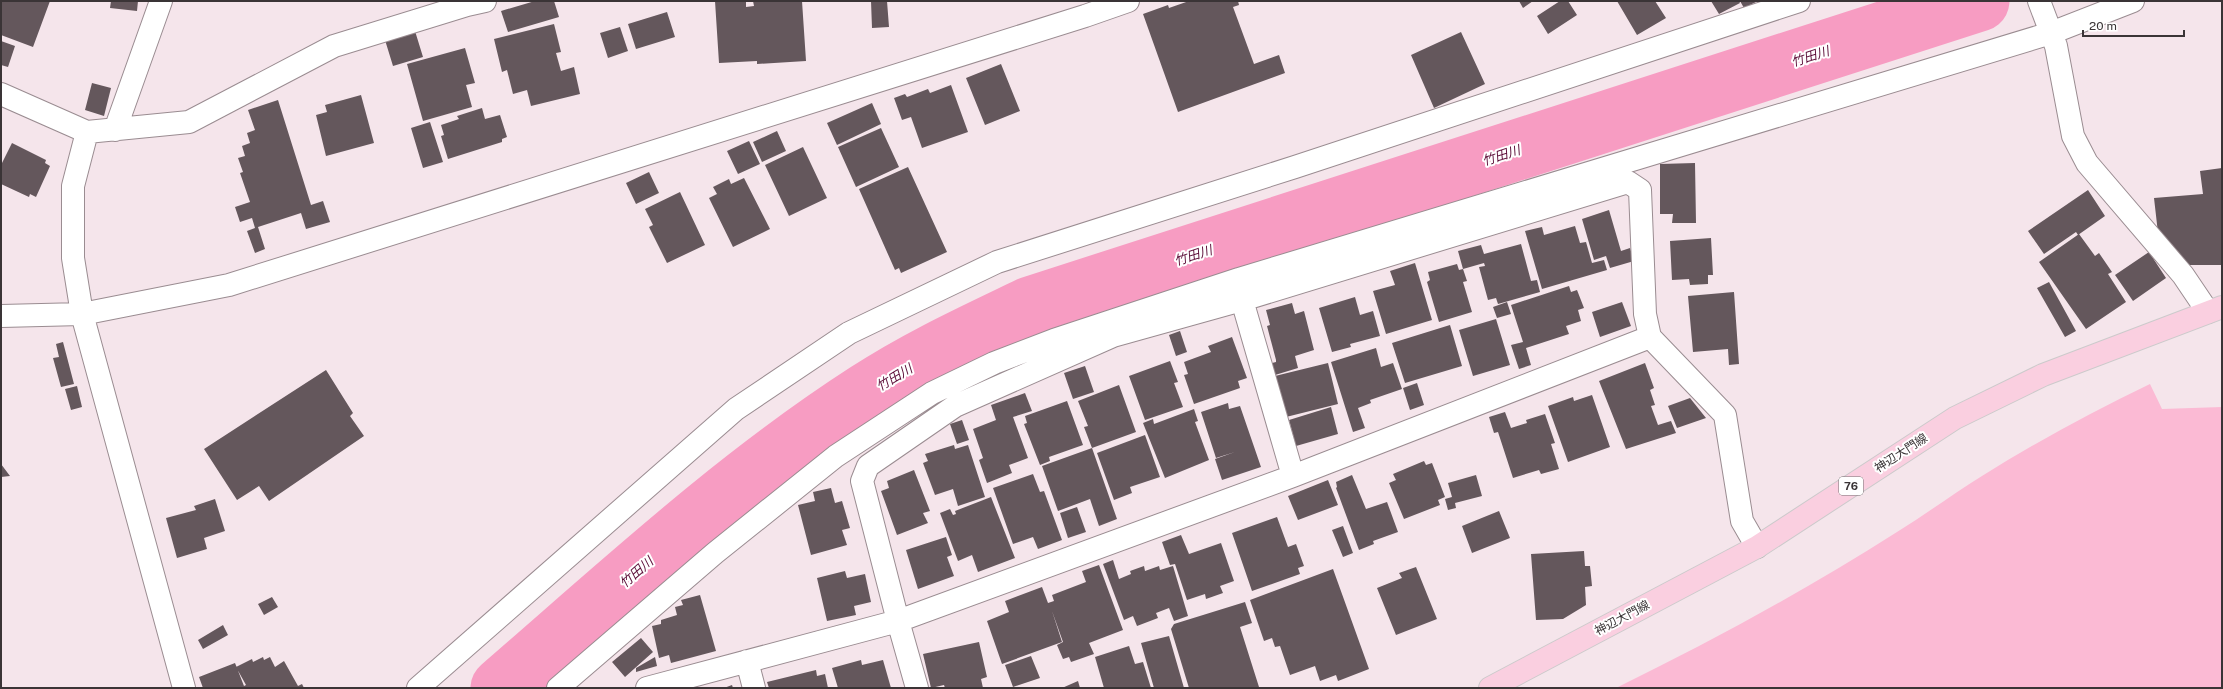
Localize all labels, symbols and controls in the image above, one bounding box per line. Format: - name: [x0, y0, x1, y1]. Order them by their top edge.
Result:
- scale bar: [2083, 12, 2184, 38]
- text: 20 m: [2089, 19, 2117, 33]
- water label: 竹田川: [1789, 43, 1833, 70]
- water label: 竹田川: [1480, 142, 1524, 169]
- water label: 竹田川: [1172, 242, 1216, 269]
- water label: 竹田川: [874, 360, 917, 394]
- street label: 神辺大門線: [1872, 431, 1930, 475]
- road number: 76: [1839, 477, 1863, 495]
- water label: 竹田川: [617, 553, 657, 591]
- street label: 神辺大門線: [1592, 598, 1652, 638]

